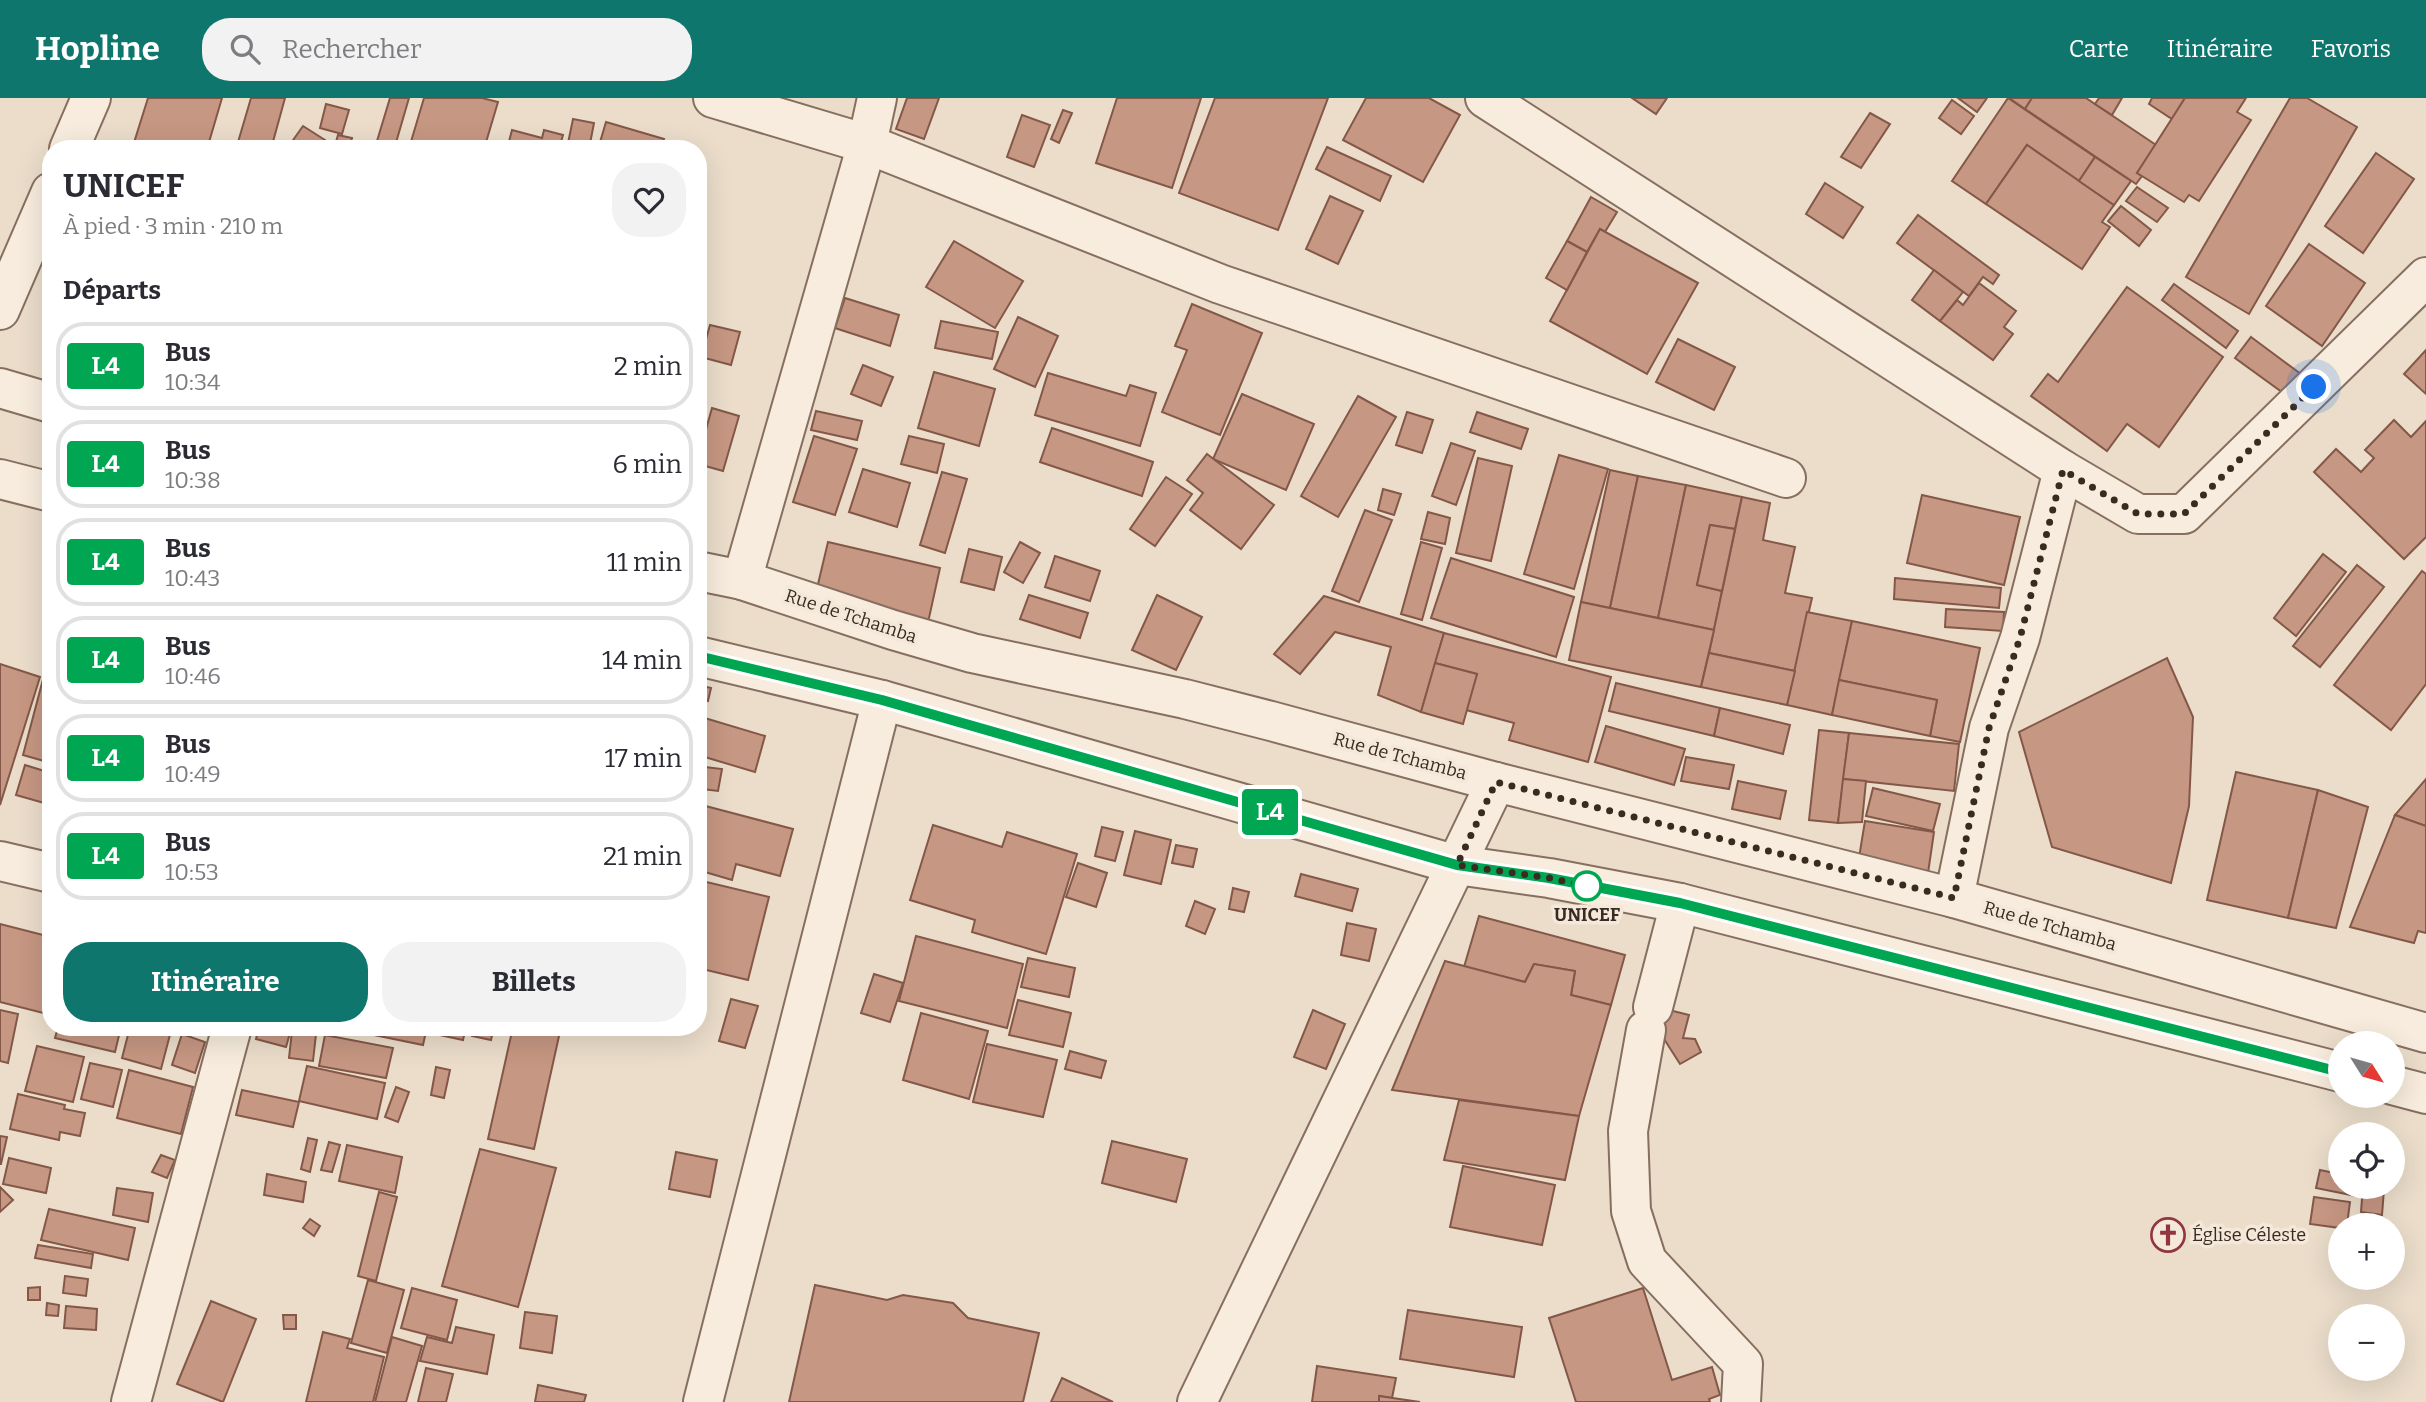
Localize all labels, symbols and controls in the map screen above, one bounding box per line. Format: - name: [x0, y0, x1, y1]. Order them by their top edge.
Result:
- search box: [202, 18, 692, 81]
- text: Hopline: [35, 29, 160, 69]
- icon: search: [226, 30, 264, 68]
- text: Rechercher: [282, 34, 422, 65]
- text: Carte: [2069, 35, 2129, 63]
- text: Itinéraire: [2167, 35, 2273, 63]
- text: Favoris: [2311, 35, 2391, 63]
- button: heart: [612, 163, 686, 237]
- text: UNICEF: [63, 166, 184, 206]
- text: À pied · 3 min · 210 m: [63, 212, 283, 240]
- text: Départs: [63, 275, 161, 306]
- text: Bus: [165, 337, 211, 368]
- text: 2 min: [614, 351, 682, 382]
- text: L4: [91, 352, 120, 380]
- text: 10:34: [165, 368, 220, 396]
- your location: [2296, 369, 2331, 404]
- text: Bus: [165, 435, 211, 466]
- text: 6 min: [613, 449, 682, 480]
- text: L4: [91, 450, 120, 478]
- text: 10:38: [165, 466, 221, 494]
- text: Bus: [165, 533, 211, 564]
- text: 11 min: [607, 547, 682, 578]
- text: L4: [91, 548, 120, 576]
- text: 10:43: [165, 564, 220, 592]
- street label: Rue de Tchamba: [782, 584, 920, 648]
- text: Bus: [165, 631, 211, 662]
- text: 14 min: [602, 645, 682, 676]
- text: L4: [91, 646, 120, 674]
- text: 10:46: [165, 662, 221, 690]
- street label: Rue de Tchamba: [1331, 728, 1469, 784]
- text: Bus: [165, 729, 211, 760]
- text: 17 min: [604, 743, 682, 774]
- text: L4: [91, 744, 120, 772]
- text: 10:49: [165, 760, 221, 788]
- line badge: L4: [1238, 789, 1302, 835]
- text: L4: [1256, 798, 1284, 826]
- text: Bus: [165, 827, 211, 858]
- text: 21 min: [603, 841, 682, 872]
- text: L4: [91, 842, 120, 870]
- text: 10:53: [165, 858, 219, 886]
- marker: UNICEF: [1572, 871, 1602, 901]
- street label: Rue de Tchamba: [1981, 897, 2119, 956]
- place label: UNICEF: [1554, 904, 1620, 926]
- button: Itinéraire: [63, 942, 368, 1022]
- button: Billets: [382, 942, 686, 1022]
- north arrow: [2328, 1031, 2404, 1108]
- map controls: [2328, 1031, 2405, 1381]
- button: locate: [2328, 1122, 2405, 1199]
- button: +: [2328, 1213, 2405, 1290]
- church icon: Église Céleste: [2149, 1216, 2187, 1254]
- place label: Église Céleste: [2192, 1223, 2306, 1246]
- button: −: [2328, 1304, 2405, 1381]

